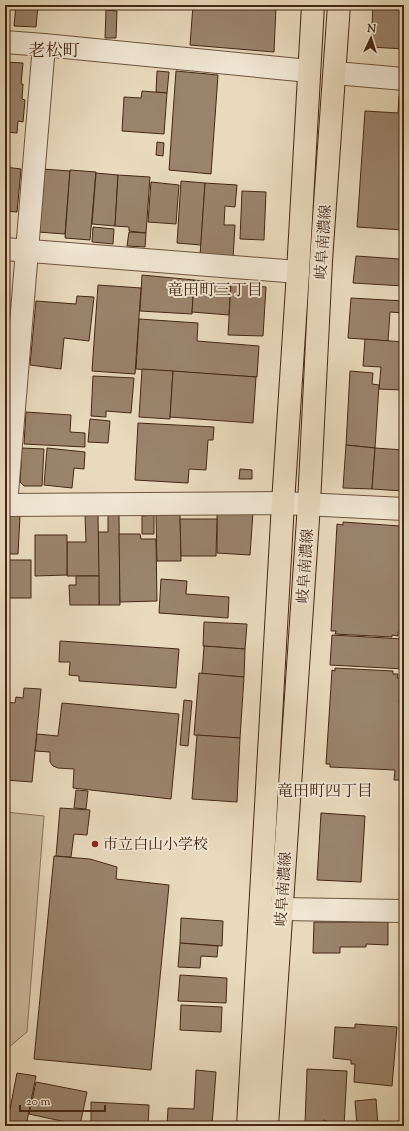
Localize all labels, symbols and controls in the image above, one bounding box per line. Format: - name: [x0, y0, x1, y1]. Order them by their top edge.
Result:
- north arrow: [351, 18, 391, 58]
- text: N: [366, 21, 377, 37]
- district label: 老松町: [29, 40, 80, 64]
- street label: 岐阜南濃線: [311, 204, 338, 280]
- district label: 竜田町三丁目: [167, 280, 263, 303]
- street label: 岐阜南濃線: [293, 528, 320, 604]
- district label: 竜田町四丁目: [277, 781, 373, 804]
- place label: 市立白山小学校: [103, 835, 208, 856]
- marker: 市立白山小学校: [90, 839, 100, 849]
- street label: 岐阜南濃線: [271, 851, 298, 927]
- scale bar: [20, 1087, 105, 1113]
- text: 20 m: [26, 1093, 51, 1111]

